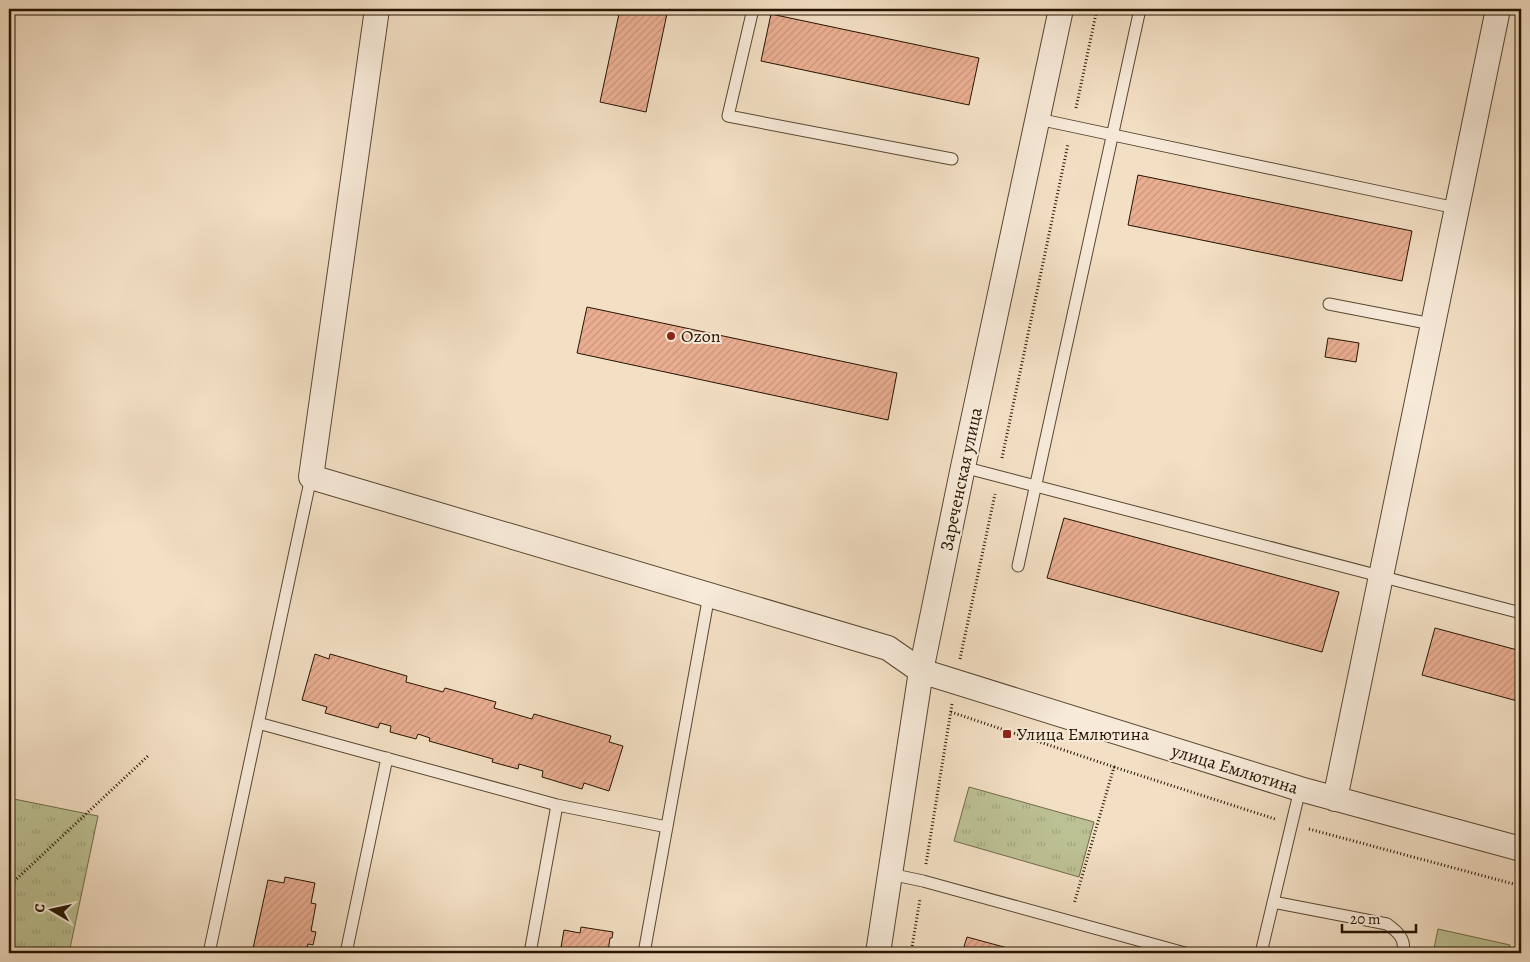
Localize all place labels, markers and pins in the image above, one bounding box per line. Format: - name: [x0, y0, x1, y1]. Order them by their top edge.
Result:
- place label: Ozon: [681, 324, 721, 348]
- marker: Ozon: [665, 330, 677, 342]
- place label: Улица Емлютина: [1017, 722, 1150, 746]
- marker: Улица Емлютина: [1001, 728, 1013, 740]

